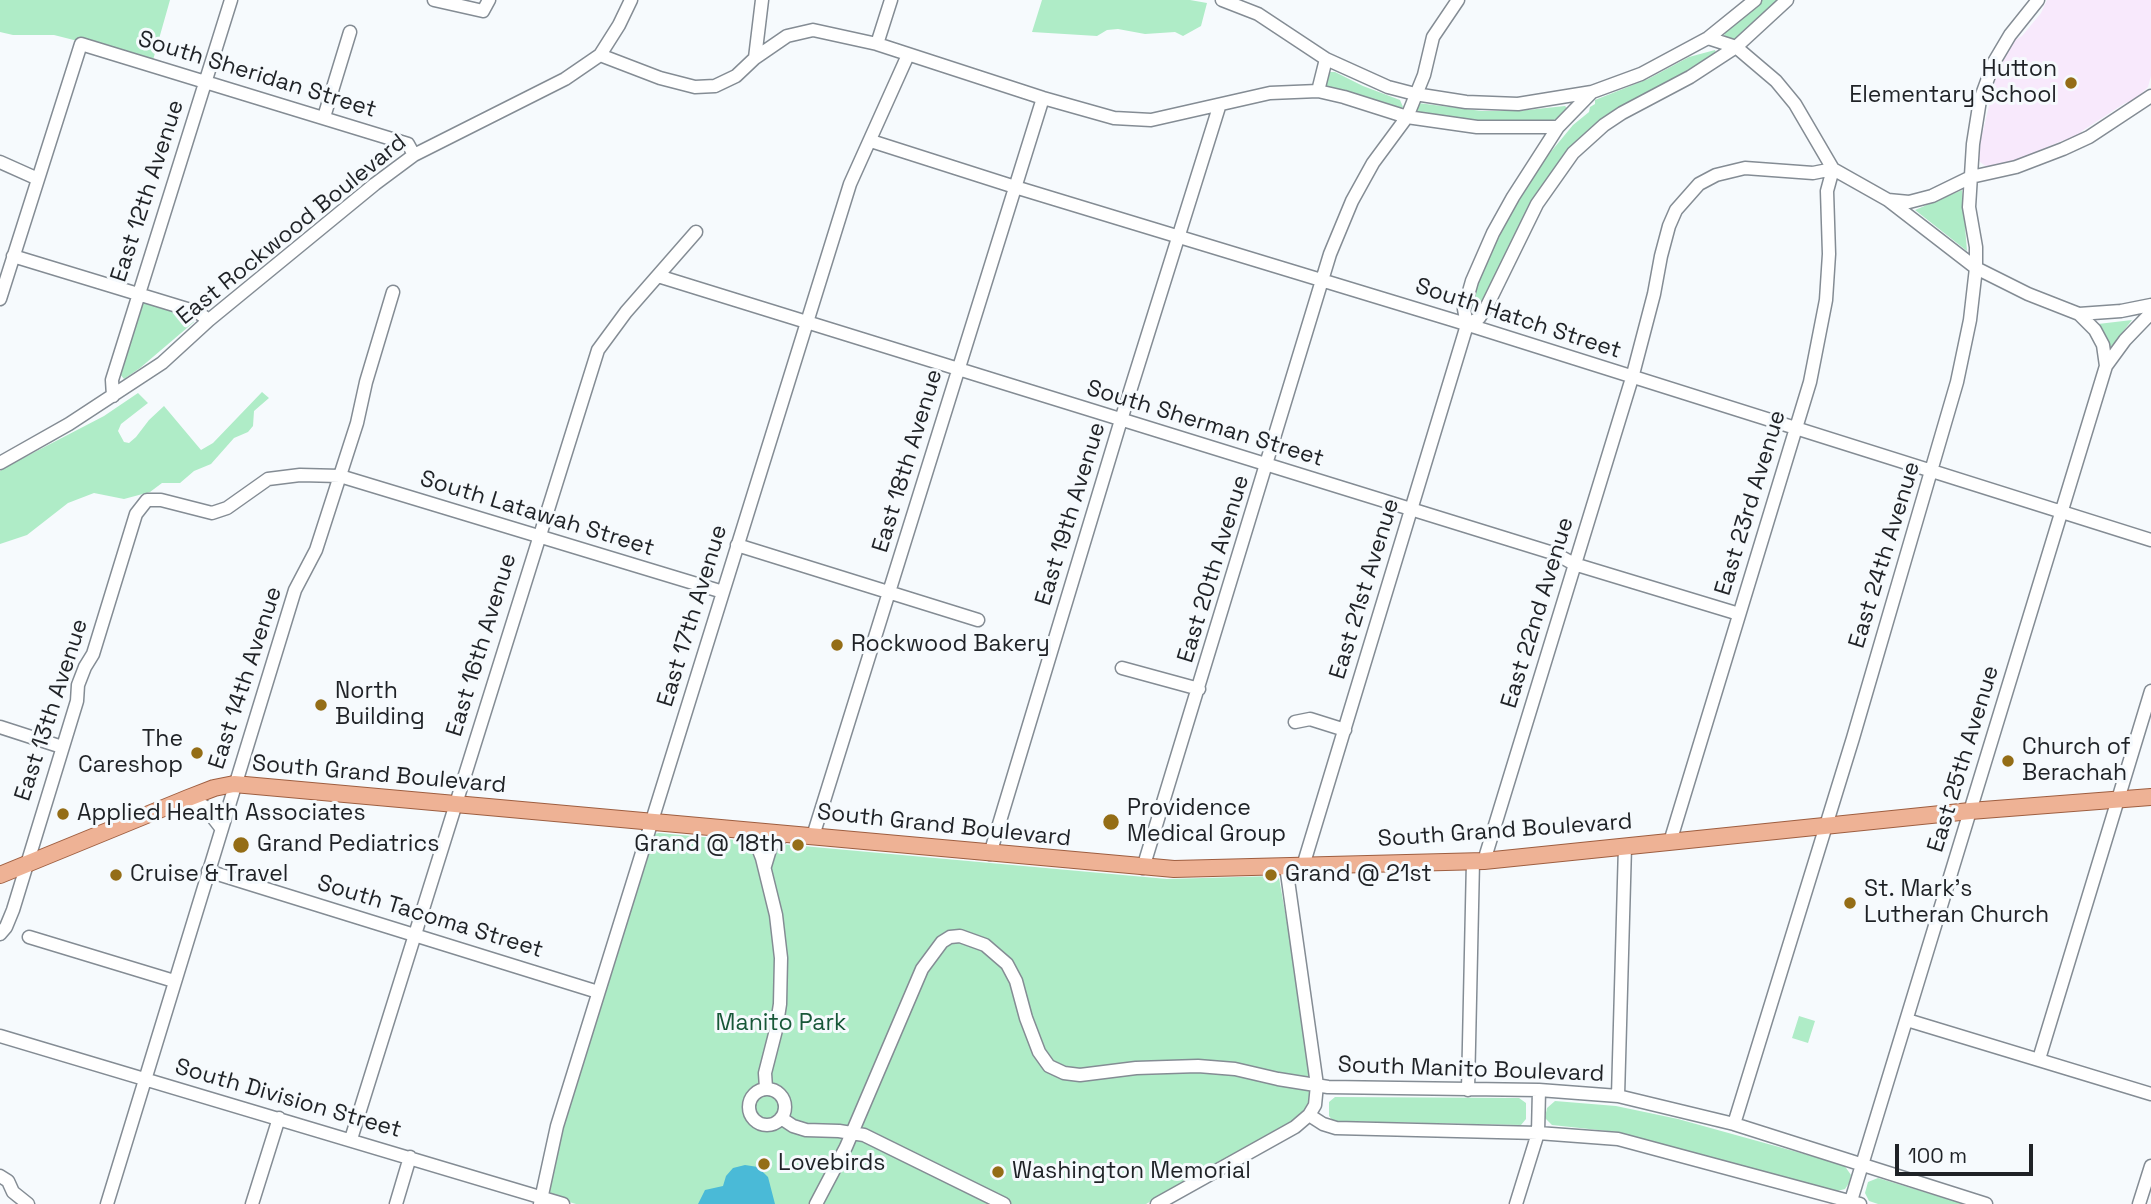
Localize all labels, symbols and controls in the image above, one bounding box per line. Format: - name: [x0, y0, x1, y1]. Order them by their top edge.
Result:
- street label: South Sheridan Street: [135, 26, 379, 124]
- place label: Hutton Elementary School: [1849, 56, 2057, 110]
- marker: Hutton Elementary School: [2063, 75, 2079, 91]
- street label: East 12th Avenue: [106, 97, 190, 285]
- street label: East Rockwood Boulevard: [172, 129, 412, 331]
- street label: South Hatch Street: [1412, 273, 1624, 365]
- street label: East 18th Avenue: [867, 366, 949, 556]
- street label: South Sherman Street: [1083, 375, 1327, 473]
- street label: East 23rd Avenue: [1710, 407, 1792, 599]
- street label: East 19th Avenue: [1030, 419, 1112, 609]
- street label: East 24th Avenue: [1843, 458, 1927, 652]
- street label: South Latawah Street: [417, 465, 657, 563]
- street label: East 20th Avenue: [1172, 472, 1256, 666]
- street label: East 21st Avenue: [1324, 495, 1406, 683]
- street label: East 22nd Avenue: [1496, 514, 1580, 712]
- street label: East 17th Avenue: [652, 522, 734, 710]
- street label: East 16th Avenue: [441, 550, 523, 740]
- street label: East 14th Avenue: [203, 583, 289, 773]
- street label: East 13th Avenue: [10, 616, 94, 804]
- place label: Rockwood Bakery: [851, 631, 1050, 659]
- marker: Rockwood Bakery: [829, 637, 845, 653]
- street label: East 25th Avenue: [1922, 662, 2006, 856]
- place label: North Building: [335, 678, 425, 732]
- marker: North Building: [313, 697, 329, 713]
- place label: The Careshop: [78, 726, 183, 780]
- place label: Church of Berachah: [2022, 734, 2131, 788]
- marker: The Careshop: [189, 745, 205, 761]
- street label: South Grand Boulevard: [251, 750, 507, 800]
- marker: Church of Berachah: [2000, 753, 2016, 769]
- place label: Providence Medical Group: [1127, 795, 1286, 849]
- street label: South Grand Boulevard: [816, 799, 1072, 853]
- place label: Applied Health Associates: [77, 800, 366, 828]
- marker: Applied Health Associates: [55, 806, 71, 822]
- street label: South Grand Boulevard: [1377, 808, 1633, 854]
- marker: Providence Medical Group: [1101, 812, 1121, 832]
- place label: Grand Pediatrics: [257, 831, 439, 859]
- place label: Grand @ 18th: [634, 831, 784, 859]
- marker: Grand Pediatrics: [231, 835, 251, 855]
- marker: Grand @ 18th: [790, 837, 806, 853]
- place label: Cruise & Travel: [130, 861, 288, 889]
- place label: Grand @ 21st: [1285, 861, 1432, 889]
- marker: Cruise & Travel: [108, 867, 124, 883]
- marker: Grand @ 21st: [1263, 867, 1279, 883]
- street label: South Tacoma Street: [314, 870, 546, 964]
- place label: St. Mark's Lutheran Church: [1864, 876, 2049, 930]
- marker: St. Mark's Lutheran Church: [1842, 895, 1858, 911]
- park label: Manito Park: [716, 1010, 846, 1038]
- street label: South Manito Boulevard: [1337, 1052, 1605, 1088]
- street label: South Division Street: [172, 1053, 404, 1145]
- scale bar: [1899, 1130, 2037, 1174]
- text: 100 m: [1908, 1142, 1967, 1169]
- place label: Lovebirds: [778, 1150, 885, 1178]
- marker: Lovebirds: [756, 1156, 772, 1172]
- place label: Washington Memorial: [1012, 1158, 1251, 1186]
- marker: Washington Memorial: [990, 1164, 1006, 1180]

